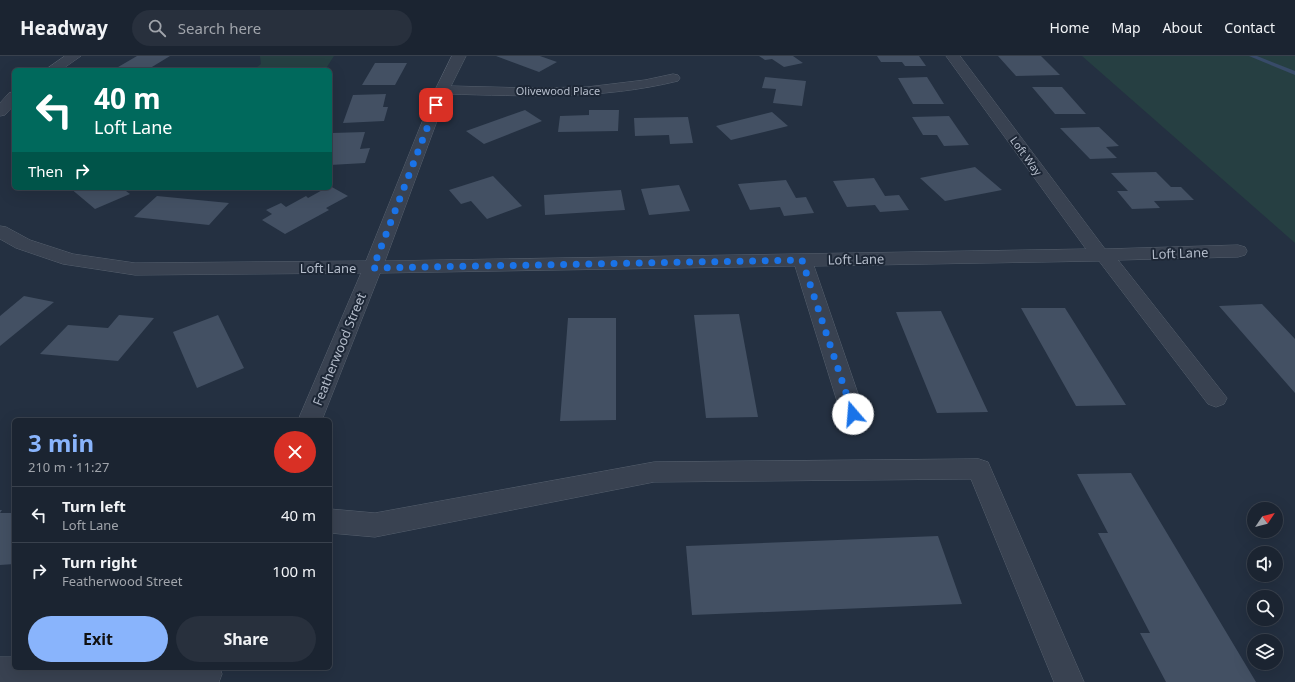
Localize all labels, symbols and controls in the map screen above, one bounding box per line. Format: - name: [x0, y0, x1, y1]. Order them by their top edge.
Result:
- search box: [132, 10, 412, 46]
- text: Headway: [20, 15, 108, 41]
- icon: search: [146, 17, 168, 39]
- text: Search here: [178, 18, 261, 38]
- text: Home: [1050, 18, 1089, 37]
- text: Map: [1111, 18, 1141, 37]
- text: About: [1163, 18, 1202, 37]
- text: Contact: [1224, 18, 1275, 37]
- text: 40 m: [94, 79, 161, 117]
- street label: Olivewood Place: [516, 83, 600, 98]
- icon: left: [28, 84, 80, 136]
- pin: [419, 88, 453, 122]
- icon: arrive: [425, 94, 447, 116]
- text: Loft Lane: [94, 115, 173, 139]
- street label: Loft Way: [1007, 133, 1046, 179]
- icon: right: [71, 160, 93, 182]
- text: Then: [28, 161, 63, 181]
- street label: Loft Lane: [1151, 243, 1209, 263]
- street label: Loft Lane: [827, 250, 885, 268]
- street label: Loft Lane: [300, 259, 356, 277]
- street label: Featherwood Street: [308, 290, 370, 408]
- position arrow: [832, 393, 874, 435]
- text: 3 min: [28, 426, 94, 459]
- button: close: [274, 431, 316, 473]
- text: 210 m · 11:27: [28, 458, 109, 476]
- text: Turn left: [62, 496, 126, 516]
- north arrow: [1247, 502, 1283, 538]
- map controls: [1247, 502, 1283, 670]
- icon: left: [28, 504, 50, 526]
- text: 40 m: [281, 505, 316, 525]
- text: Loft Lane: [62, 516, 119, 534]
- button: sound: [1247, 546, 1283, 582]
- text: Turn right: [62, 552, 137, 572]
- icon: right: [28, 560, 50, 582]
- text: 100 m: [272, 561, 316, 581]
- text: Featherwood Street: [62, 572, 182, 590]
- button: search: [1247, 590, 1283, 626]
- button: Exit: [28, 616, 168, 662]
- button: Share: [176, 616, 316, 662]
- button: layers: [1247, 634, 1283, 670]

